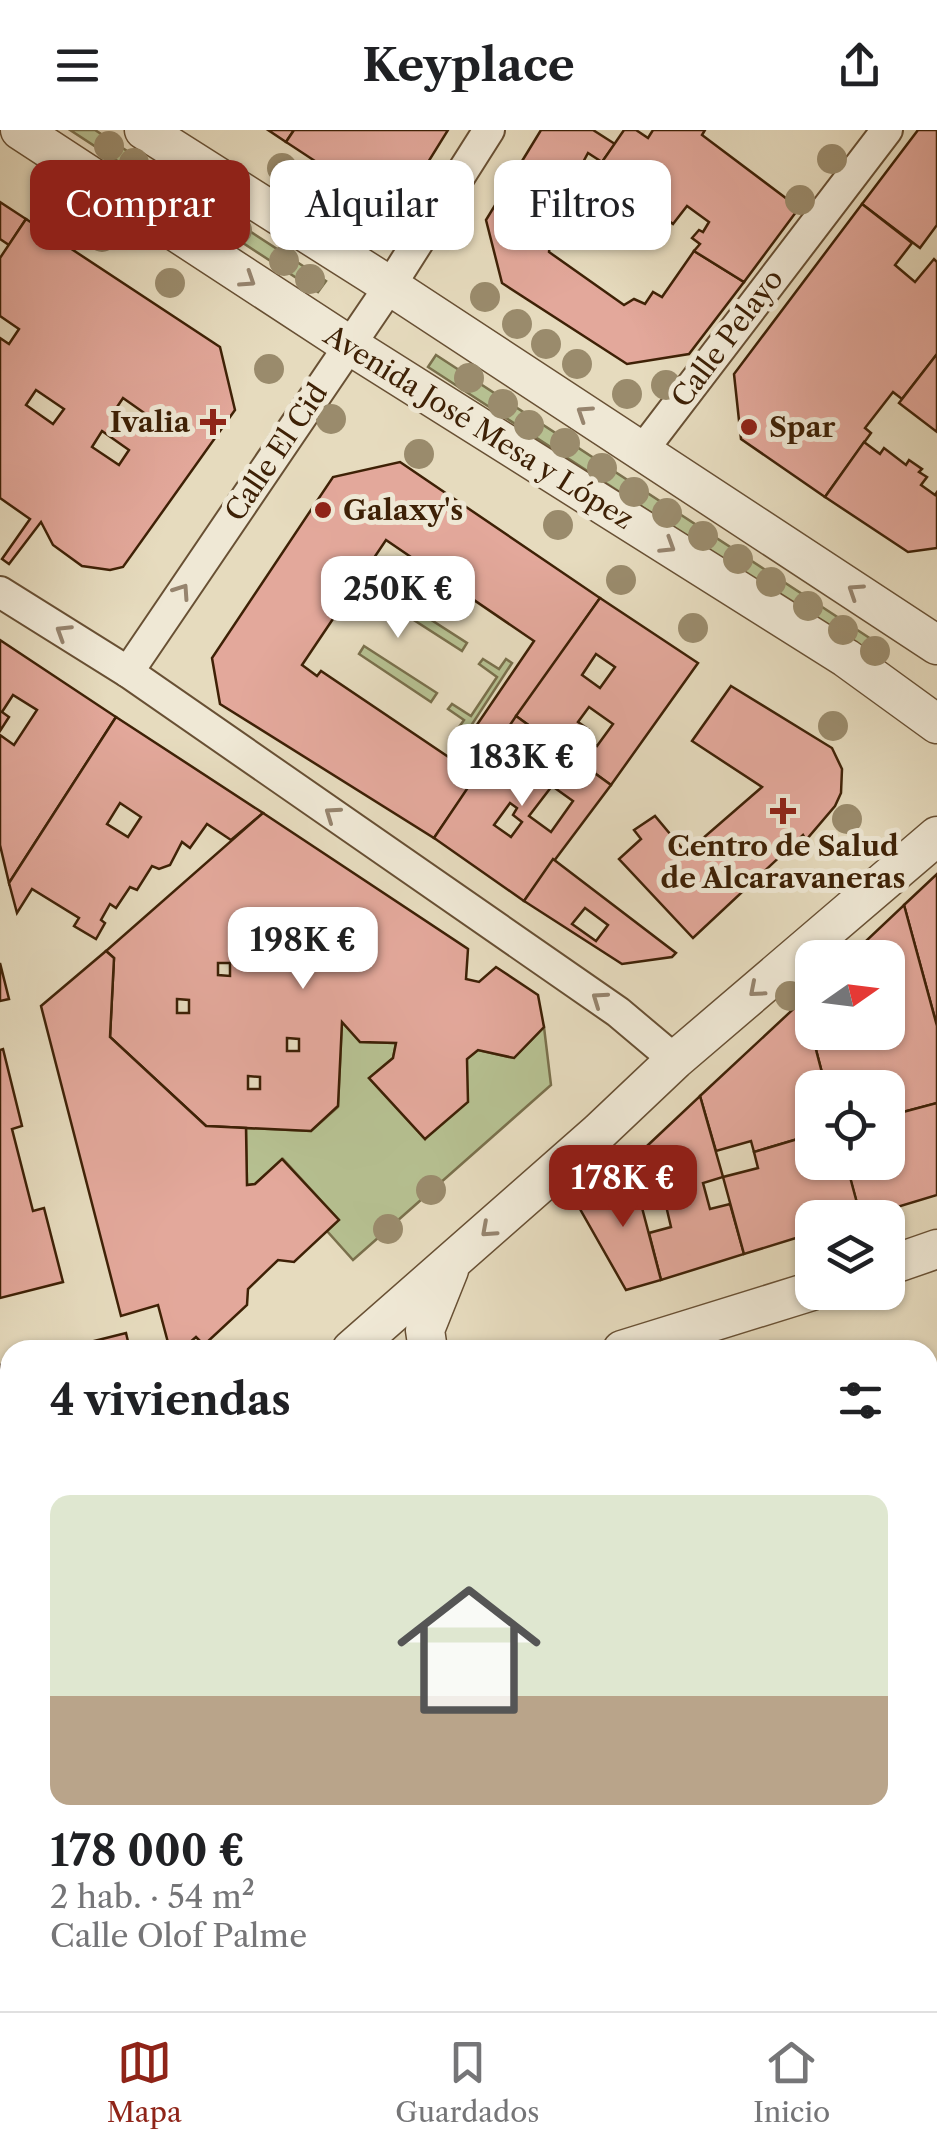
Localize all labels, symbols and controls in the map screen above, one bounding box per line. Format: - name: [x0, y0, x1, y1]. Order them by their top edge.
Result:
- text: Keyplace: [362, 37, 575, 93]
- icon: menu: [50, 38, 105, 93]
- icon: share: [832, 38, 887, 93]
- chip: Comprar: [30, 160, 250, 250]
- chip: Alquilar: [270, 160, 474, 250]
- chip: Filtros: [494, 160, 671, 250]
- street label: Calle Pelayo: [664, 262, 790, 414]
- one-way arrow: [237, 267, 255, 286]
- street label: Avenida José Mesa y López: [317, 317, 640, 536]
- street label: Calle El Cid: [218, 377, 334, 527]
- place label: Ivalia: [110, 405, 191, 439]
- one-way arrow: [576, 407, 595, 425]
- marker: Ivalia: [200, 409, 226, 435]
- place label: Spar: [769, 410, 836, 444]
- marker: Spar: [738, 416, 760, 438]
- place label: Galaxy's: [343, 493, 463, 527]
- marker: Galaxy's: [312, 499, 334, 521]
- one-way arrow: [658, 534, 676, 553]
- pin: 250K €: [317, 556, 479, 641]
- text: 250K €: [343, 569, 453, 608]
- one-way arrow: [170, 584, 188, 603]
- one-way arrow: [848, 585, 866, 604]
- one-way arrow: [56, 625, 74, 644]
- pin: 183K €: [441, 724, 603, 809]
- text: 183K €: [469, 737, 575, 776]
- marker: Centro de Salud de Alcaravaneras: [770, 798, 796, 824]
- one-way arrow: [325, 808, 344, 826]
- place label: Centro de Salud de Alcaravaneras: [661, 829, 905, 895]
- pin: 198K €: [222, 907, 384, 992]
- text: 198K €: [250, 920, 356, 959]
- north arrow: [795, 940, 905, 1050]
- map controls: [795, 940, 905, 1310]
- one-way arrow: [750, 979, 768, 997]
- one-way arrow: [592, 993, 611, 1011]
- button: locate: [795, 1070, 905, 1180]
- pin: 178K €: [542, 1145, 704, 1230]
- text: 178K €: [571, 1158, 675, 1197]
- button: layers: [795, 1200, 905, 1310]
- one-way arrow: [481, 1219, 500, 1237]
- icon: filters: [833, 1373, 888, 1428]
- text: 4 viviendas: [50, 1374, 291, 1426]
- icon: home: [379, 1560, 559, 1740]
- text: 178 000 €: [50, 1825, 245, 1877]
- text: 2 hab. · 54 m²: [50, 1877, 255, 1916]
- text: Calle Olof Palme: [50, 1916, 307, 1955]
- tab: Mapa: [107, 2035, 182, 2129]
- tab: Guardados: [395, 2035, 540, 2129]
- tab: Inicio: [753, 2035, 830, 2129]

